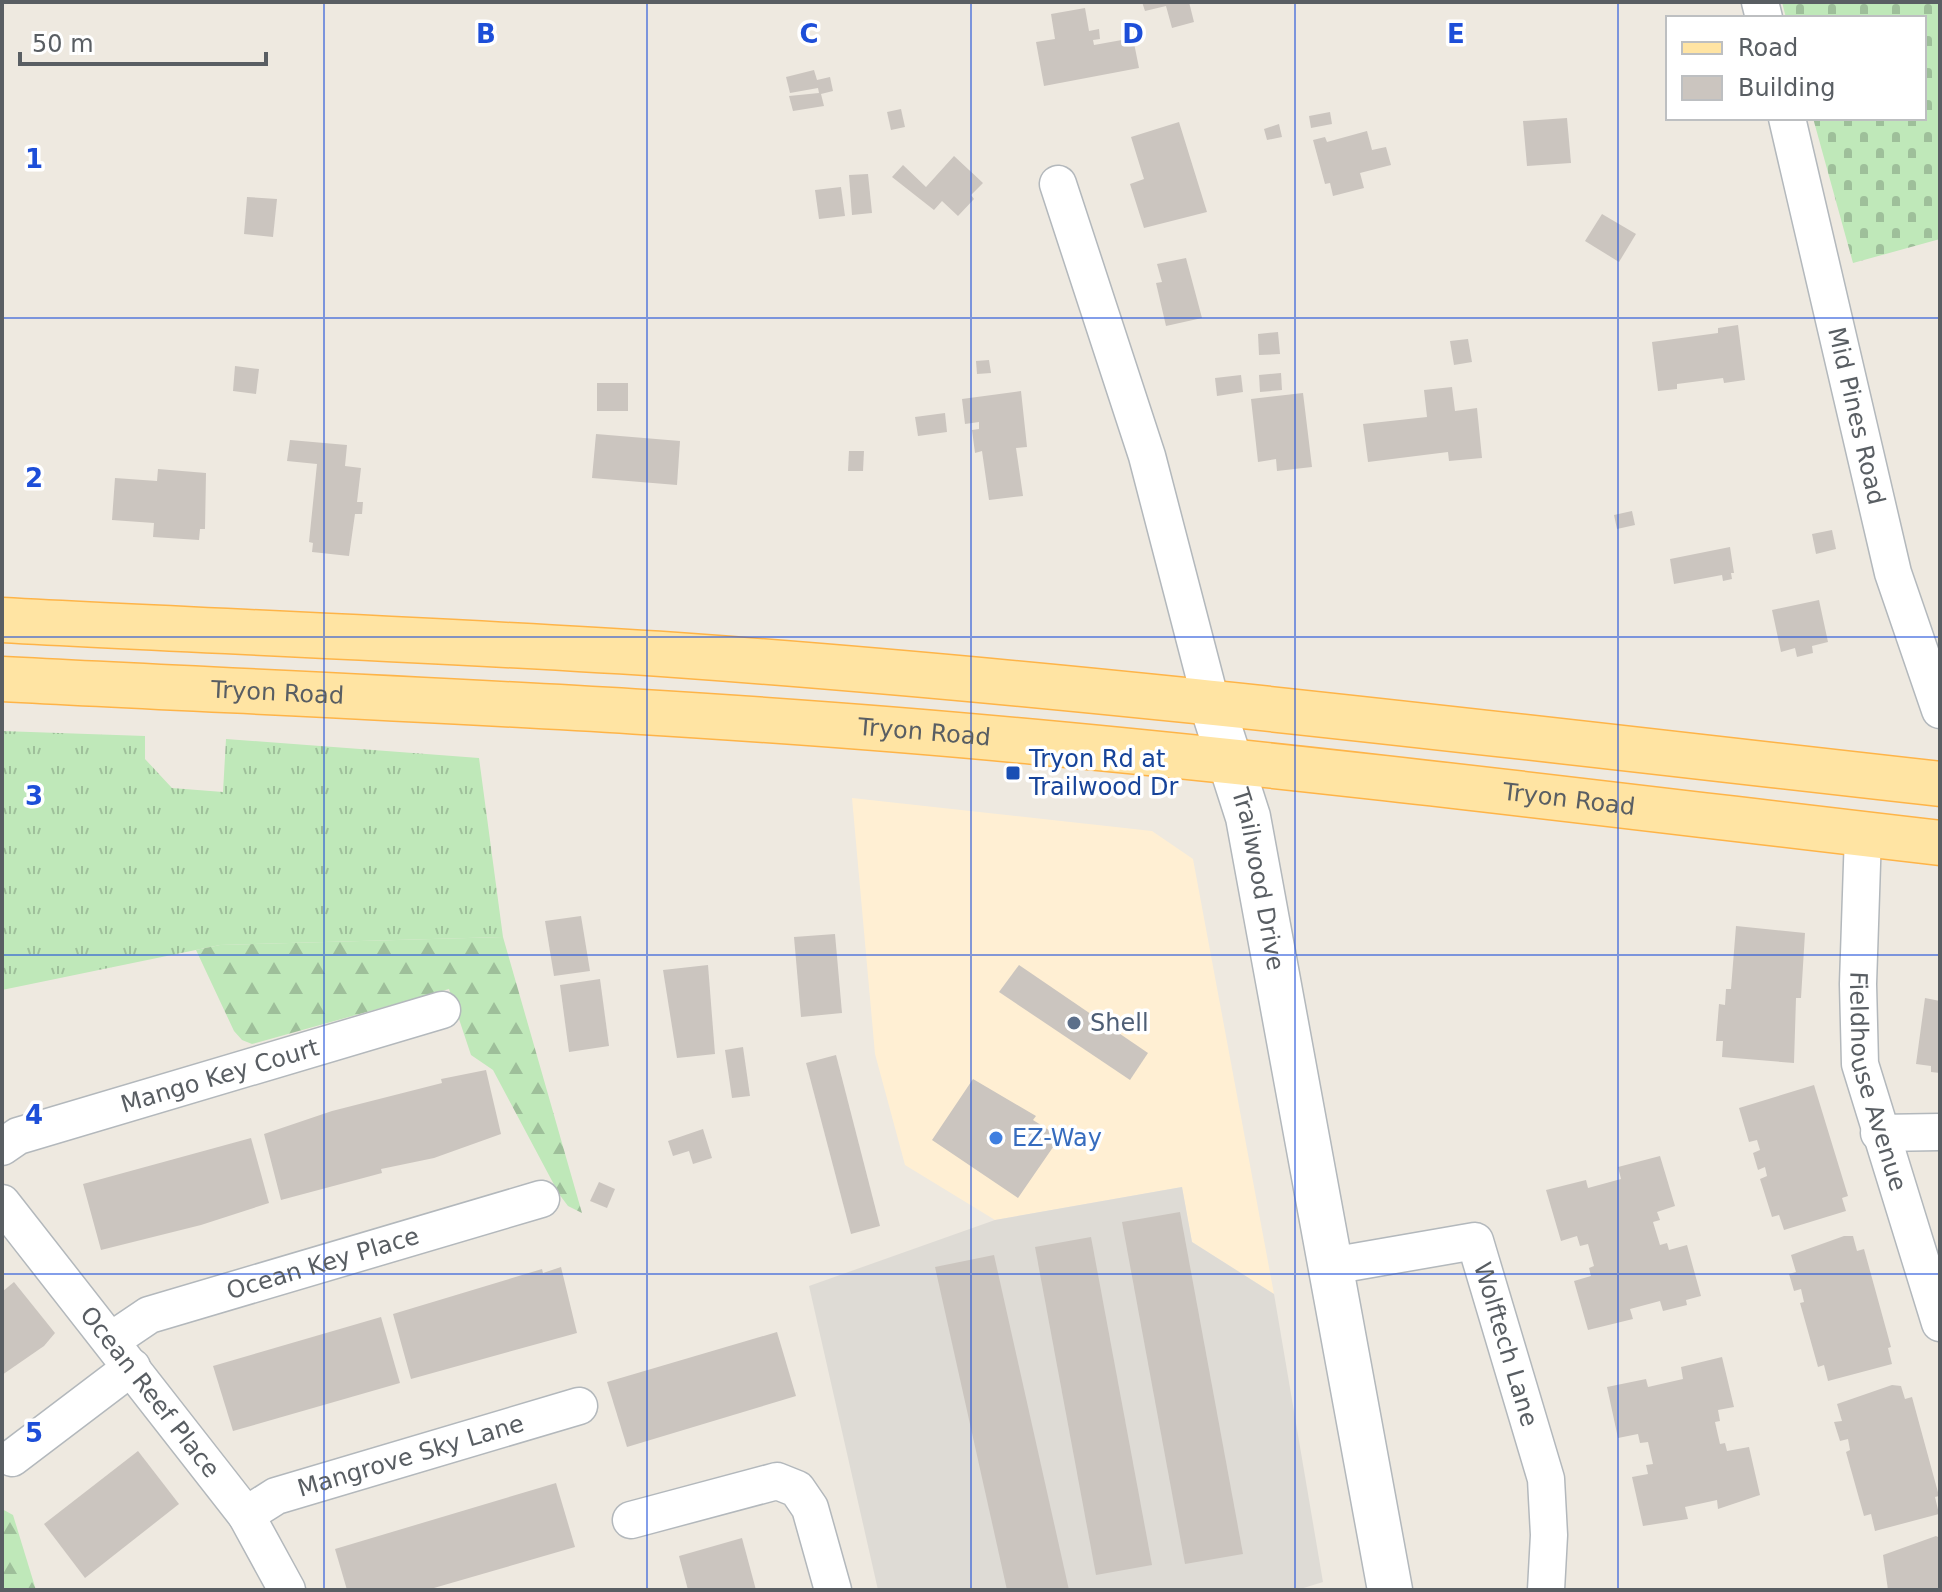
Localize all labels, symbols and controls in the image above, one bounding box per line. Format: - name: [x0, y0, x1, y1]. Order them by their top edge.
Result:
- scale bar: [20, 16, 266, 66]
- legend: [1666, 16, 1926, 120]
- text: B: [476, 19, 496, 49]
- text: C: [799, 19, 819, 49]
- text: D: [1122, 19, 1144, 49]
- text: E: [1447, 19, 1465, 49]
- text: 50 m: [32, 30, 94, 58]
- text: Road: [1738, 34, 1798, 62]
- text: Building: [1738, 74, 1835, 102]
- text: 1: [25, 144, 43, 174]
- street label: Mid Pines Road: [1822, 325, 1891, 507]
- text: 2: [25, 463, 43, 493]
- street label: Tryon Road: [210, 675, 345, 710]
- street label: Tryon Road: [856, 713, 992, 752]
- place label: Tryon Rd at Trailwood Dr: [1028, 745, 1178, 801]
- marker: Tryon Rd at Trailwood Dr: [1004, 764, 1022, 782]
- street label: Tryon Road: [1500, 778, 1637, 821]
- text: 3: [25, 781, 43, 811]
- street label: Trailwood Drive: [1225, 784, 1290, 973]
- street label: Fieldhouse Avenue: [1844, 971, 1912, 1194]
- place label: Shell: [1090, 1009, 1149, 1037]
- marker: Shell: [1065, 1014, 1083, 1032]
- street label: Mango Key Court: [117, 1033, 322, 1119]
- text: 4: [25, 1100, 43, 1130]
- place label: EZ-Way: [1012, 1124, 1102, 1152]
- marker: EZ-Way: [987, 1129, 1005, 1147]
- street label: Ocean Key Place: [223, 1222, 422, 1305]
- street label: Wolftech Lane: [1468, 1259, 1544, 1430]
- street label: Ocean Reef Place: [74, 1301, 225, 1483]
- street label: Mangrove Sky Lane: [294, 1409, 527, 1503]
- text: 5: [25, 1418, 43, 1448]

